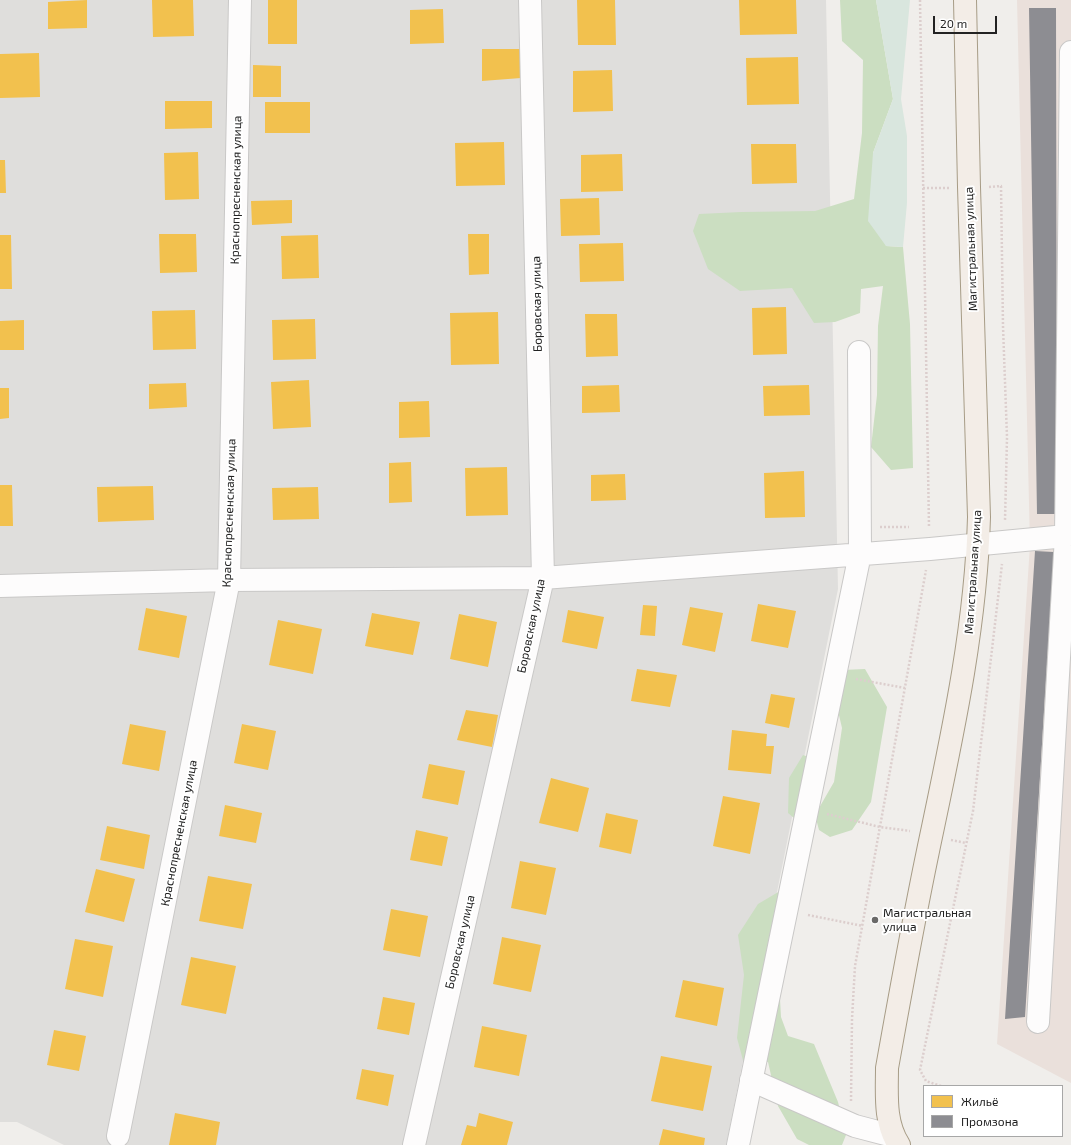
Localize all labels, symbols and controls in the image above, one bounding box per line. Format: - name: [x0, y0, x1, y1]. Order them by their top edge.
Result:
- scale bar: [935, 8, 999, 34]
- text: 20 m: [940, 16, 967, 30]
- street label: Краснопресненская улица: [228, 115, 244, 265]
- street label: Магистральная улица: [962, 187, 980, 311]
- street label: Боровская улица: [529, 256, 545, 352]
- street label: Краснопресненская улица: [219, 438, 239, 588]
- street label: Магистральная улица: [961, 509, 985, 635]
- street label: Боровская улица: [514, 577, 548, 675]
- street label: Краснопресненская улица: [158, 759, 200, 907]
- street label: Боровская улица: [442, 894, 478, 990]
- place label: Магистральная улица: [883, 906, 971, 934]
- marker: Магистральная улица: [870, 915, 880, 925]
- legend: [923, 1085, 1063, 1137]
- text: Жильё: [961, 1094, 998, 1108]
- text: Промзона: [961, 1114, 1018, 1128]

